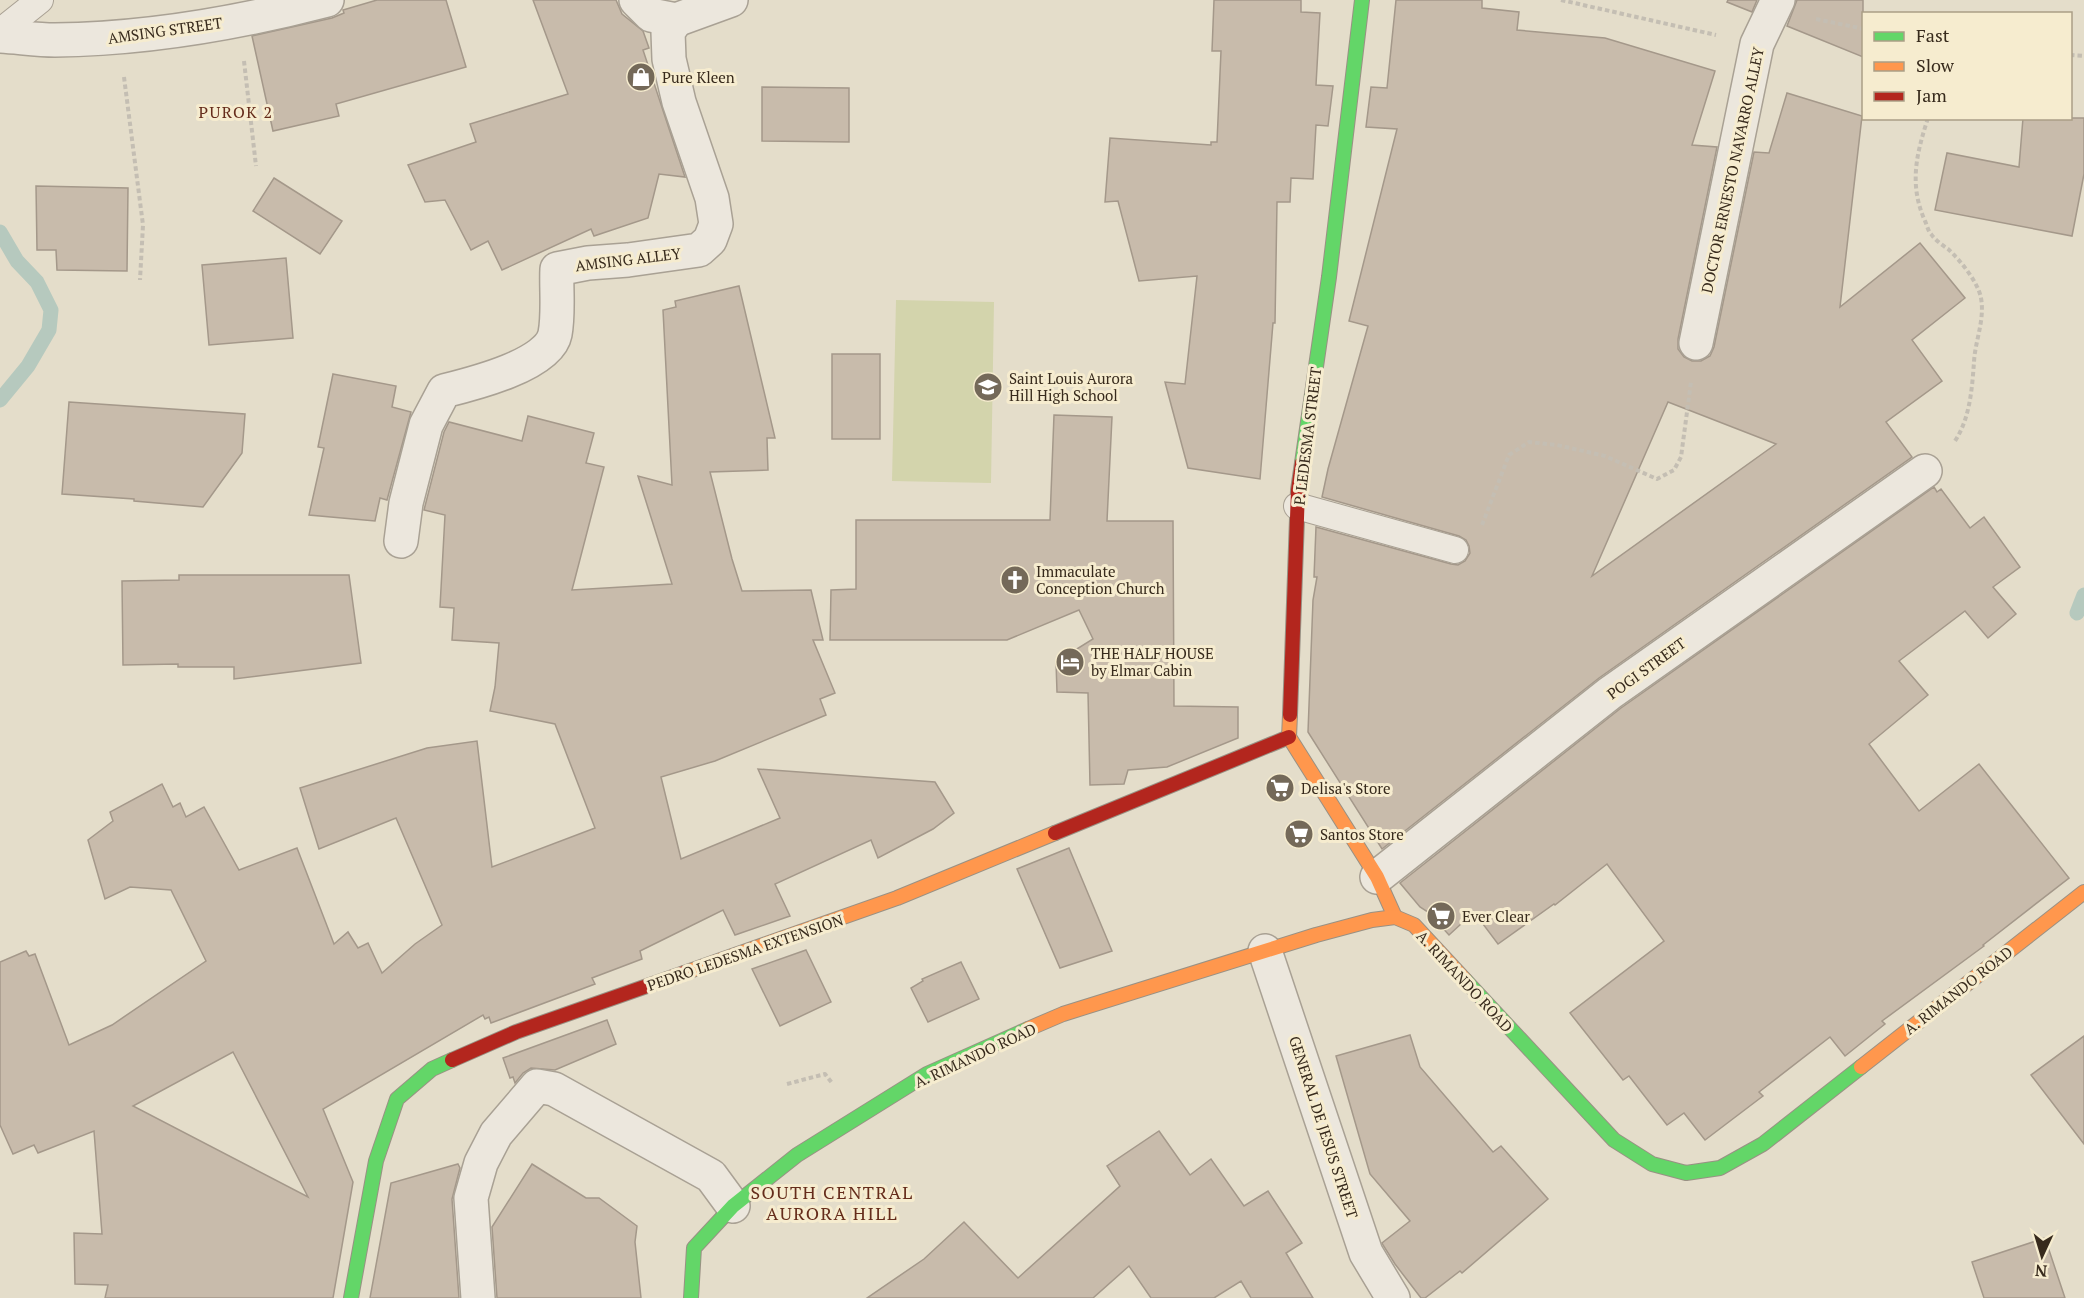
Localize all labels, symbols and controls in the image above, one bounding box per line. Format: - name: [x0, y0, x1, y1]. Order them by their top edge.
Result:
- street label: AMSING STREET: [107, 12, 223, 48]
- legend: [1862, 12, 2072, 120]
- text: Fast: [1916, 23, 1950, 47]
- street label: DOCTOR ERNESTO NAVARRO ALLEY: [1696, 45, 1768, 295]
- text: Slow: [1916, 53, 1955, 77]
- shop icon: Pure Kleen: [625, 61, 657, 93]
- place label: Pure Kleen: [662, 67, 735, 87]
- text: Jam: [1916, 83, 1947, 107]
- district label: PUROK 2: [198, 101, 274, 123]
- street label: AMSING ALLEY: [574, 243, 682, 275]
- street label: P. LEDESMA STREET: [1289, 366, 1325, 506]
- place label: Saint Louis Aurora Hill High School: [1009, 368, 1133, 405]
- school or university icon: Saint Louis Aurora Hill High School: [972, 371, 1004, 403]
- place label: Immaculate Conception Church: [1036, 561, 1165, 598]
- church icon: Immaculate Conception Church: [999, 564, 1031, 596]
- street label: POGI STREET: [1603, 633, 1689, 703]
- place label: THE HALF HOUSE by Elmar Cabin: [1091, 643, 1214, 680]
- hotel icon: THE HALF HOUSE by Elmar Cabin: [1054, 646, 1086, 678]
- supermarket icon: Delisa's Store: [1264, 772, 1296, 804]
- place label: Delisa's Store: [1301, 778, 1391, 798]
- supermarket icon: Santos Store: [1283, 818, 1315, 850]
- place label: Santos Store: [1320, 824, 1404, 844]
- supermarket icon: Ever Clear: [1425, 900, 1457, 932]
- place label: Ever Clear: [1462, 906, 1530, 926]
- street label: PEDRO LEDESMA EXTENSION: [644, 909, 846, 995]
- street label: A. RIMANDO ROAD: [1413, 926, 1517, 1036]
- street label: A. RIMANDO ROAD: [1900, 941, 2016, 1039]
- street label: A. RIMANDO ROAD: [911, 1018, 1039, 1092]
- street label: GENERAL DE JESUS STREET: [1285, 1033, 1363, 1221]
- district label: SOUTH CENTRAL AURORA HILL: [750, 1180, 914, 1225]
- north arrow: [2012, 1226, 2072, 1286]
- text: N: [2034, 1260, 2048, 1282]

